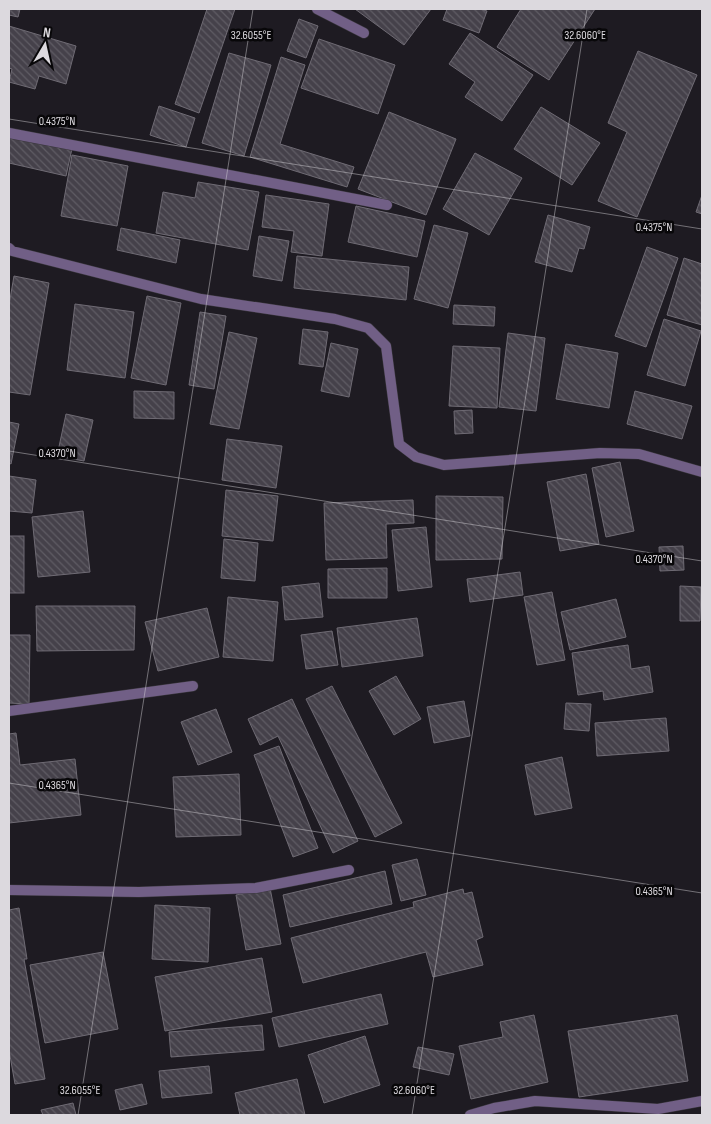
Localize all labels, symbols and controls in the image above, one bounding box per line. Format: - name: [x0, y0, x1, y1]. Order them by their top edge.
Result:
- north arrow: [20, 20, 70, 70]
- text: N: [42, 24, 52, 42]
- text: 32.6055°E: [231, 28, 271, 43]
- text: 32.6060°E: [564, 28, 606, 43]
- text: 0.4375°N: [39, 114, 75, 129]
- text: 0.4375°N: [636, 220, 672, 235]
- text: 0.4370°N: [38, 446, 76, 461]
- text: 0.4370°N: [635, 552, 673, 567]
- text: 0.4365°N: [38, 778, 76, 793]
- text: 0.4365°N: [635, 884, 673, 899]
- text: 32.6055°E: [60, 1083, 100, 1098]
- text: 32.6060°E: [393, 1083, 435, 1098]

